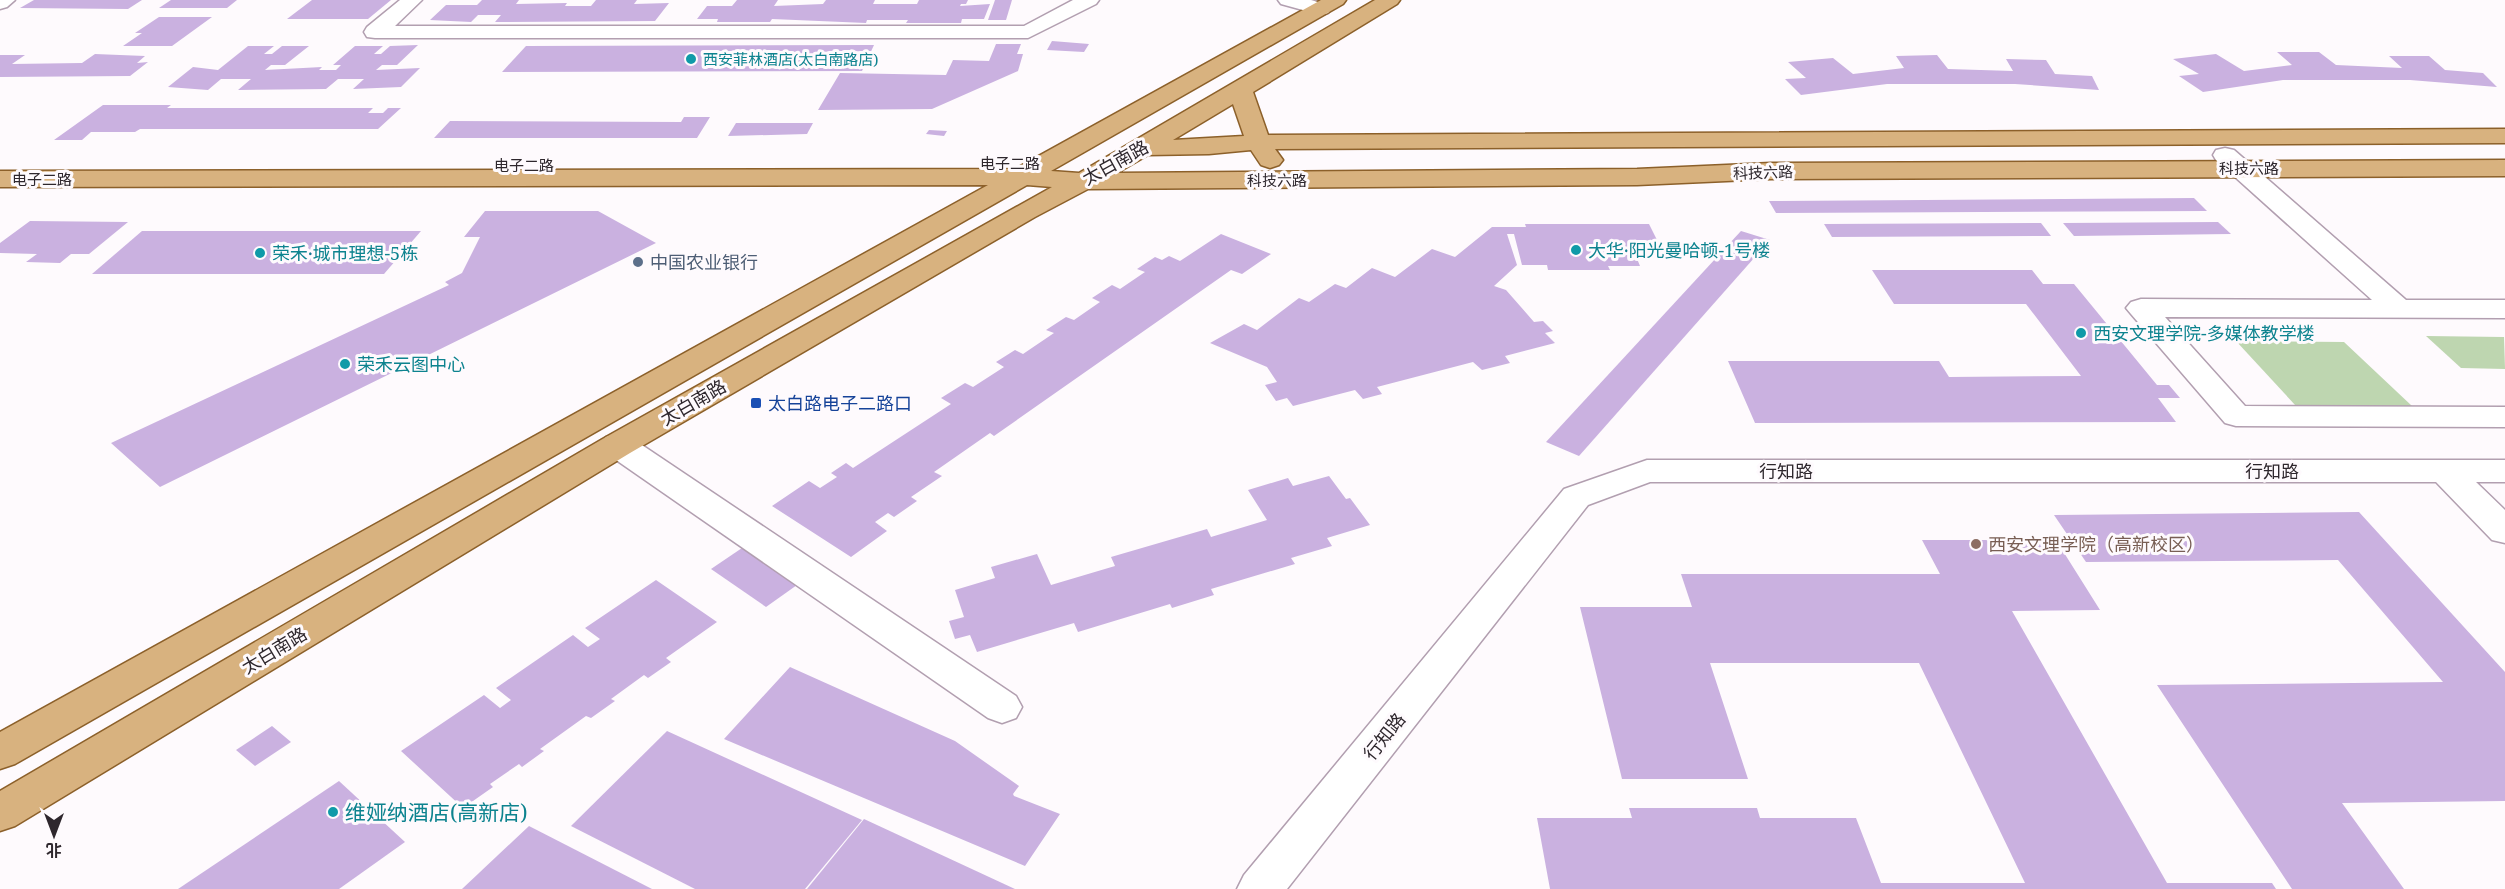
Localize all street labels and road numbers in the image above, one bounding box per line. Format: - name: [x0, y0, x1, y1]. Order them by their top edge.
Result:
- street label: 太白南路: [1078, 134, 1152, 190]
- street label: 电子二路: [980, 153, 1040, 173]
- street label: 电子二路: [494, 155, 554, 175]
- street label: 科技六路: [2219, 158, 2279, 178]
- street label: 科技六路: [1733, 161, 1793, 183]
- street label: 电子二路: [12, 169, 72, 189]
- street label: 科技六路: [1247, 170, 1307, 190]
- street label: 太白南路: [656, 374, 730, 430]
- street label: 行知路: [1759, 459, 1813, 483]
- street label: 行知路: [2245, 459, 2299, 483]
- street label: 太白南路: [237, 621, 311, 679]
- street label: 行知路: [1358, 707, 1410, 765]

